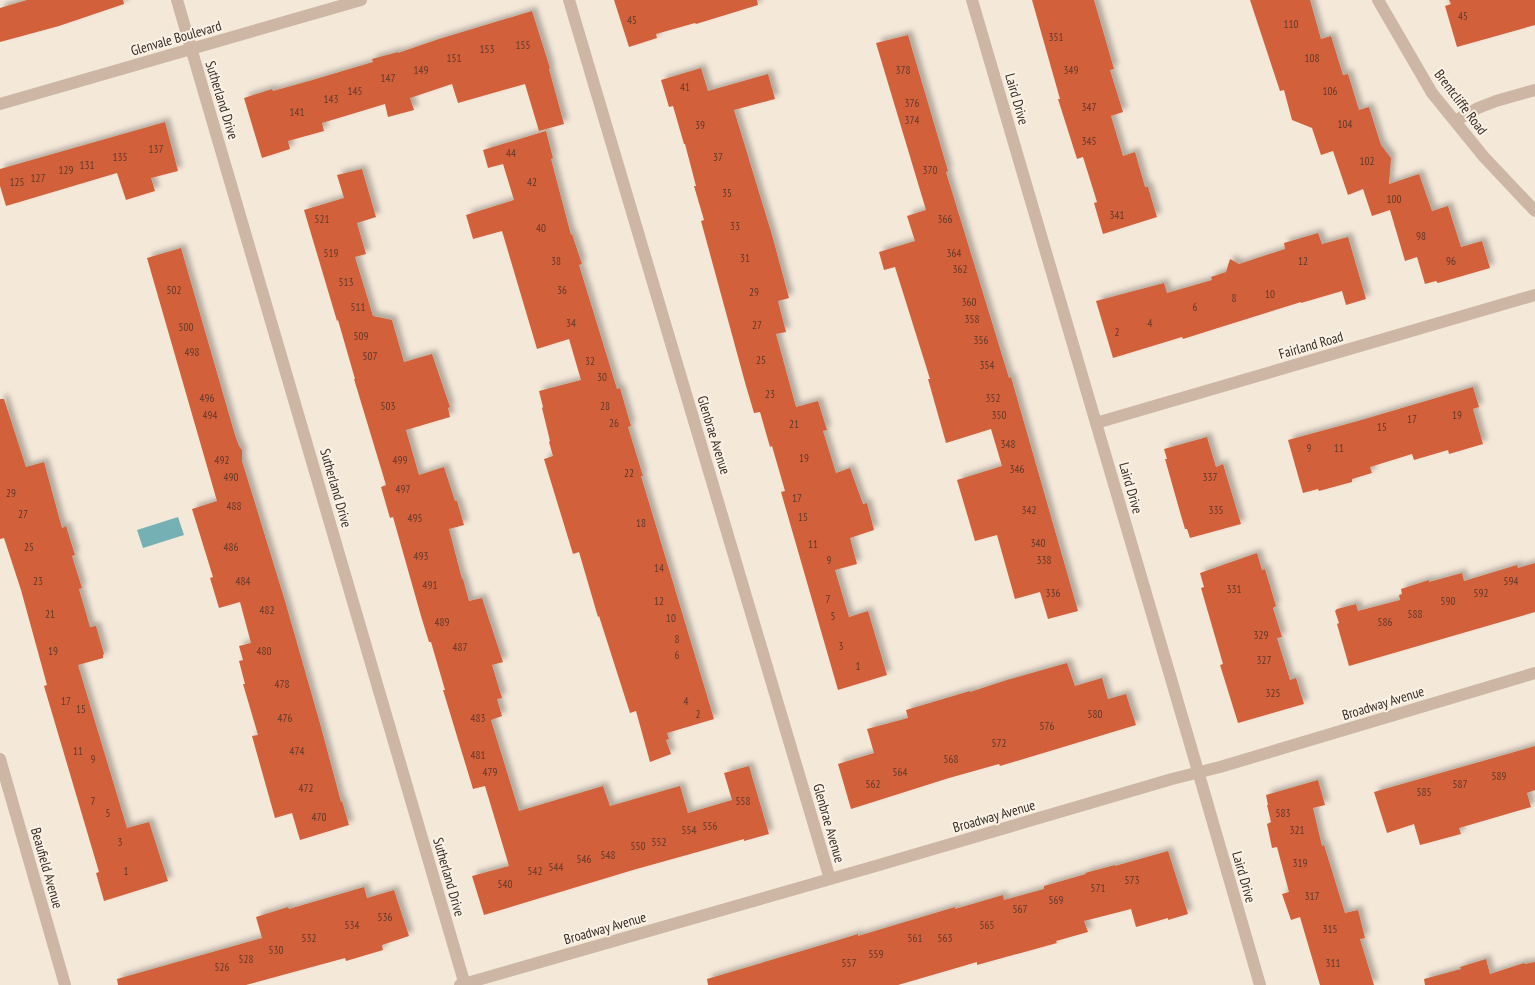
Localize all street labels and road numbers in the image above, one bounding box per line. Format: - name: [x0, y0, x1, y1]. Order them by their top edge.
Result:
- street label: Glenvale Boulevard: [129, 16, 223, 60]
- street label: Sutherland Drive: [202, 59, 243, 142]
- street label: Brentcliffe Road: [1431, 66, 1491, 138]
- street label: Laird Drive: [1001, 71, 1033, 127]
- street label: Fairland Road: [1277, 327, 1345, 363]
- street label: Glenbrae Avenue: [693, 393, 735, 477]
- street label: Sutherland Drive: [316, 447, 356, 530]
- street label: Laird Drive: [1115, 460, 1147, 516]
- street label: Broadway Avenue: [1340, 682, 1426, 724]
- street label: Glenbrae Avenue: [809, 781, 849, 865]
- street label: Broadway Avenue: [951, 796, 1037, 836]
- street label: Beaufield Avenue: [27, 825, 67, 911]
- street label: Sutherland Drive: [429, 836, 469, 919]
- street label: Laird Drive: [1228, 849, 1260, 905]
- street label: Broadway Avenue: [562, 908, 648, 948]

